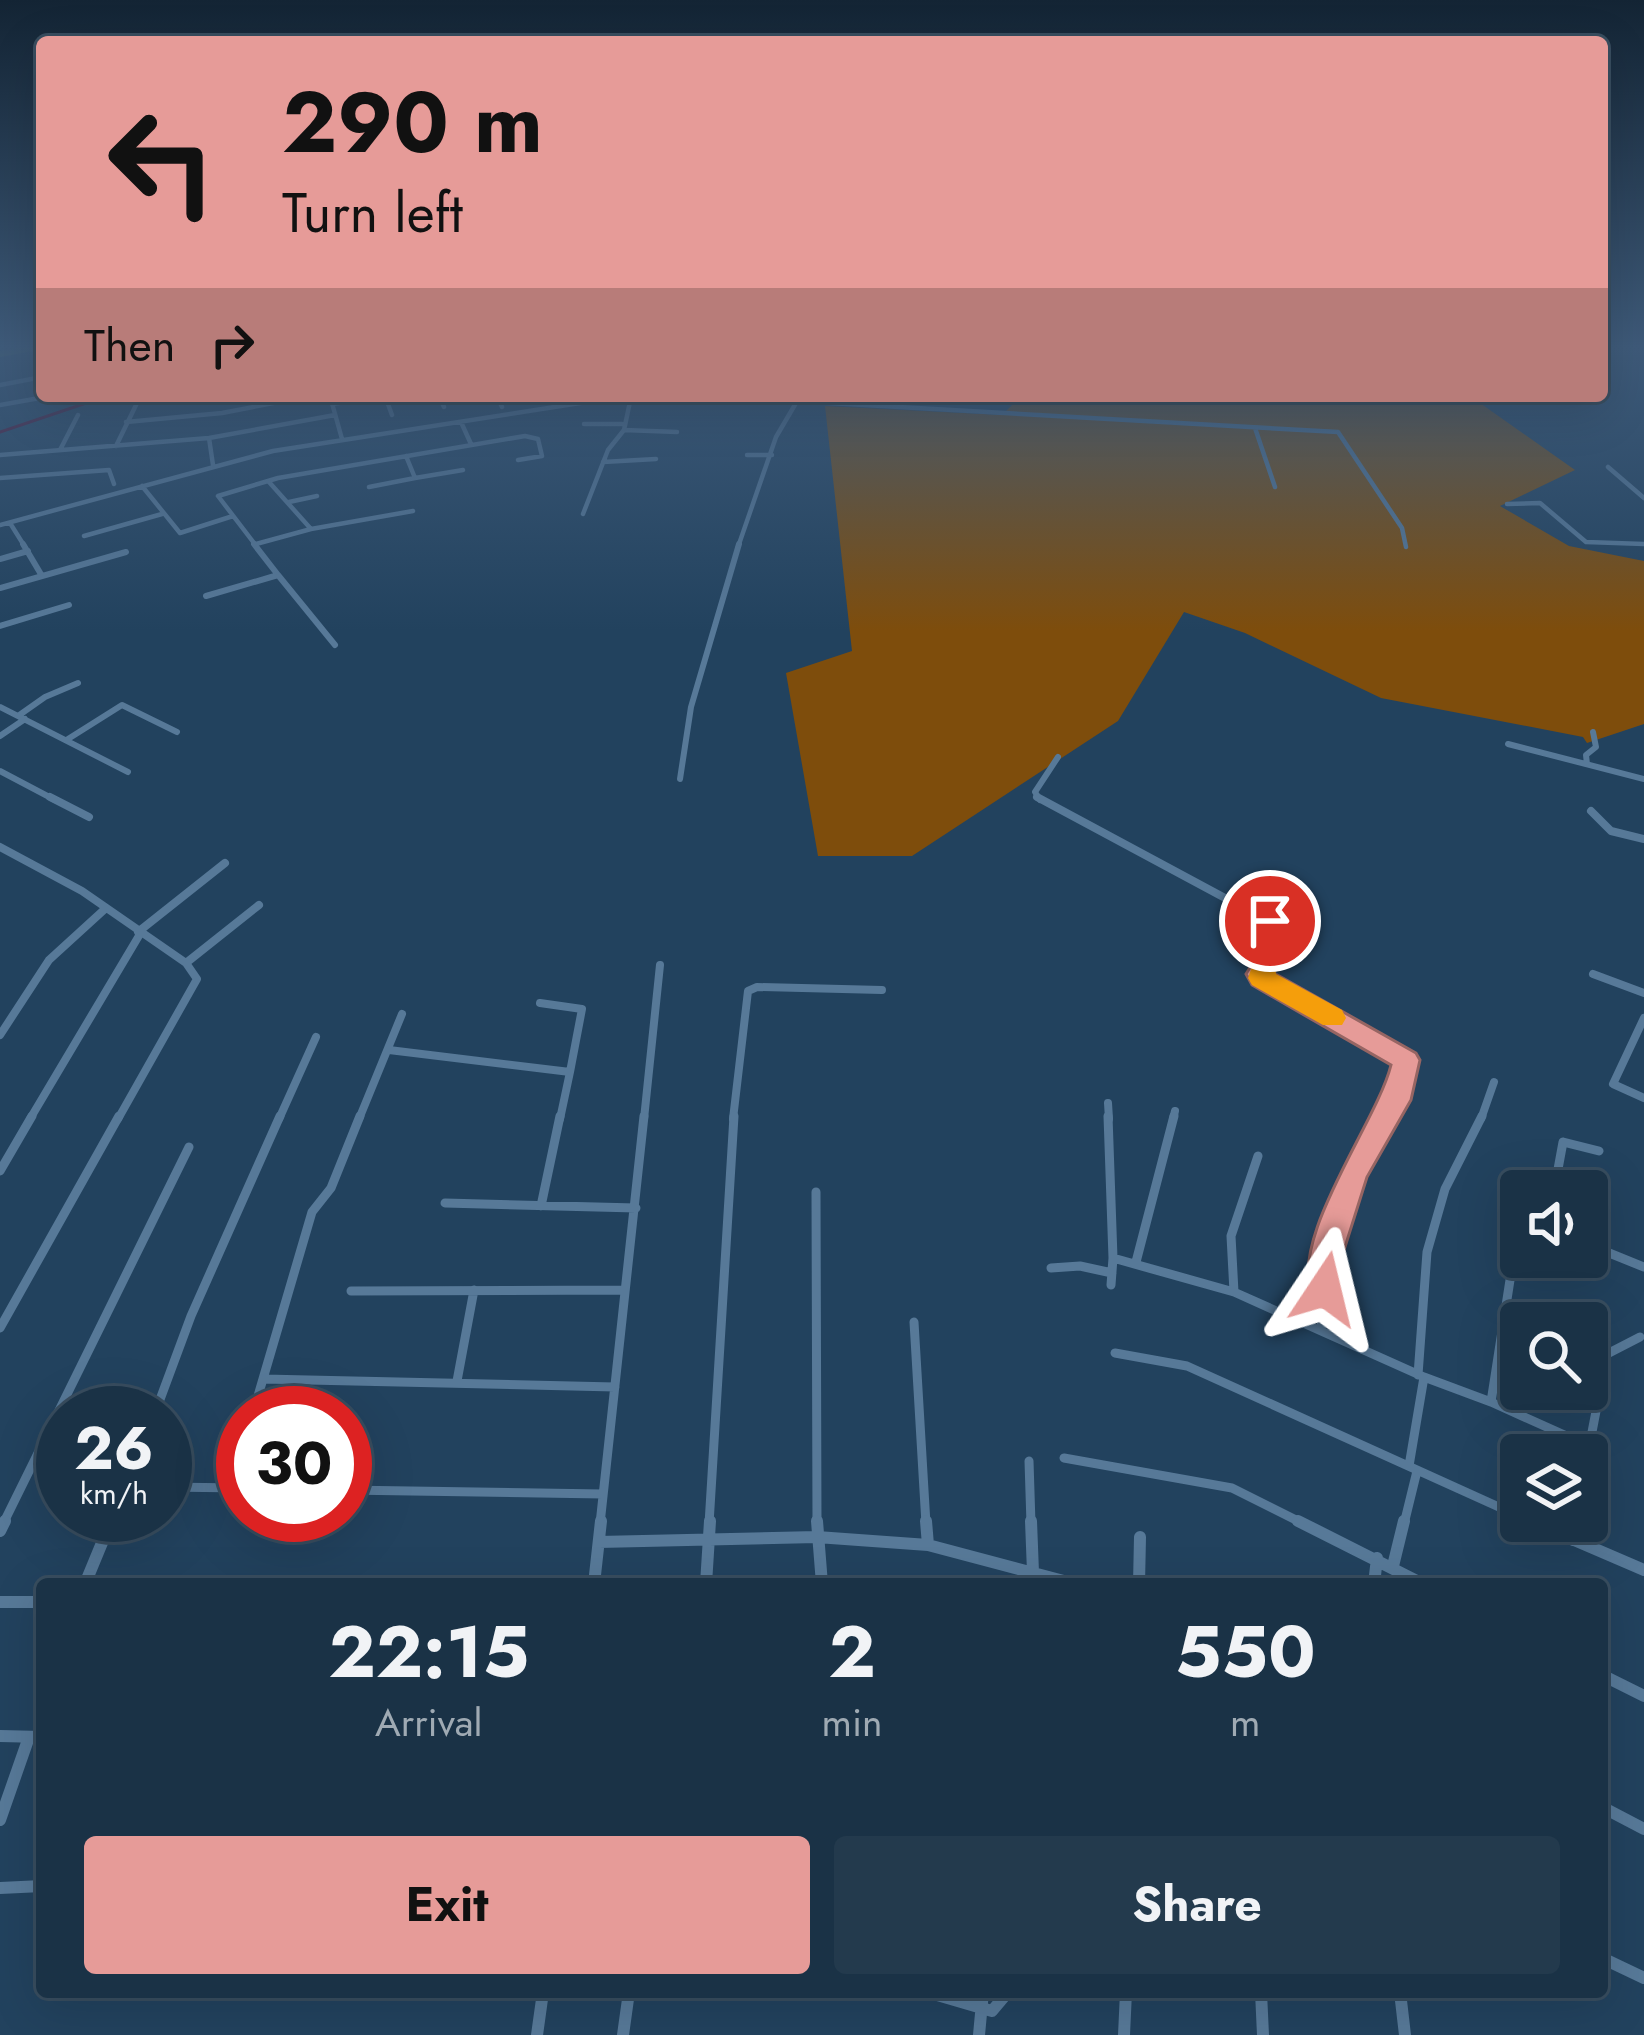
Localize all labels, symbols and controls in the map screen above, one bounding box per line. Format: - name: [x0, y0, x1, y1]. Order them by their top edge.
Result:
- text: 290 m: [282, 62, 543, 184]
- icon: left: [84, 84, 240, 240]
- text: Turn left: [282, 174, 463, 252]
- icon: right: [199, 312, 265, 378]
- text: Then: [84, 313, 175, 378]
- pin: [1219, 870, 1321, 972]
- icon: arrive: [1237, 888, 1303, 954]
- map controls: [1500, 1170, 1608, 1542]
- button: sound: [1500, 1170, 1608, 1278]
- position arrow: [1262, 1226, 1388, 1352]
- button: search: [1500, 1302, 1608, 1410]
- speed limit sign: 30: [216, 1386, 372, 1542]
- text: 26: [74, 1405, 154, 1492]
- button: layers: [1500, 1434, 1608, 1542]
- text: km/h: [80, 1472, 148, 1515]
- text: 22:15: [328, 1600, 529, 1704]
- text: 2: [828, 1600, 876, 1704]
- text: 550: [1175, 1600, 1316, 1704]
- text: Arrival: [375, 1694, 483, 1751]
- text: min: [822, 1694, 883, 1751]
- text: m: [1230, 1694, 1261, 1751]
- button: Exit: [84, 1836, 810, 1974]
- button: Share: [834, 1836, 1560, 1974]

